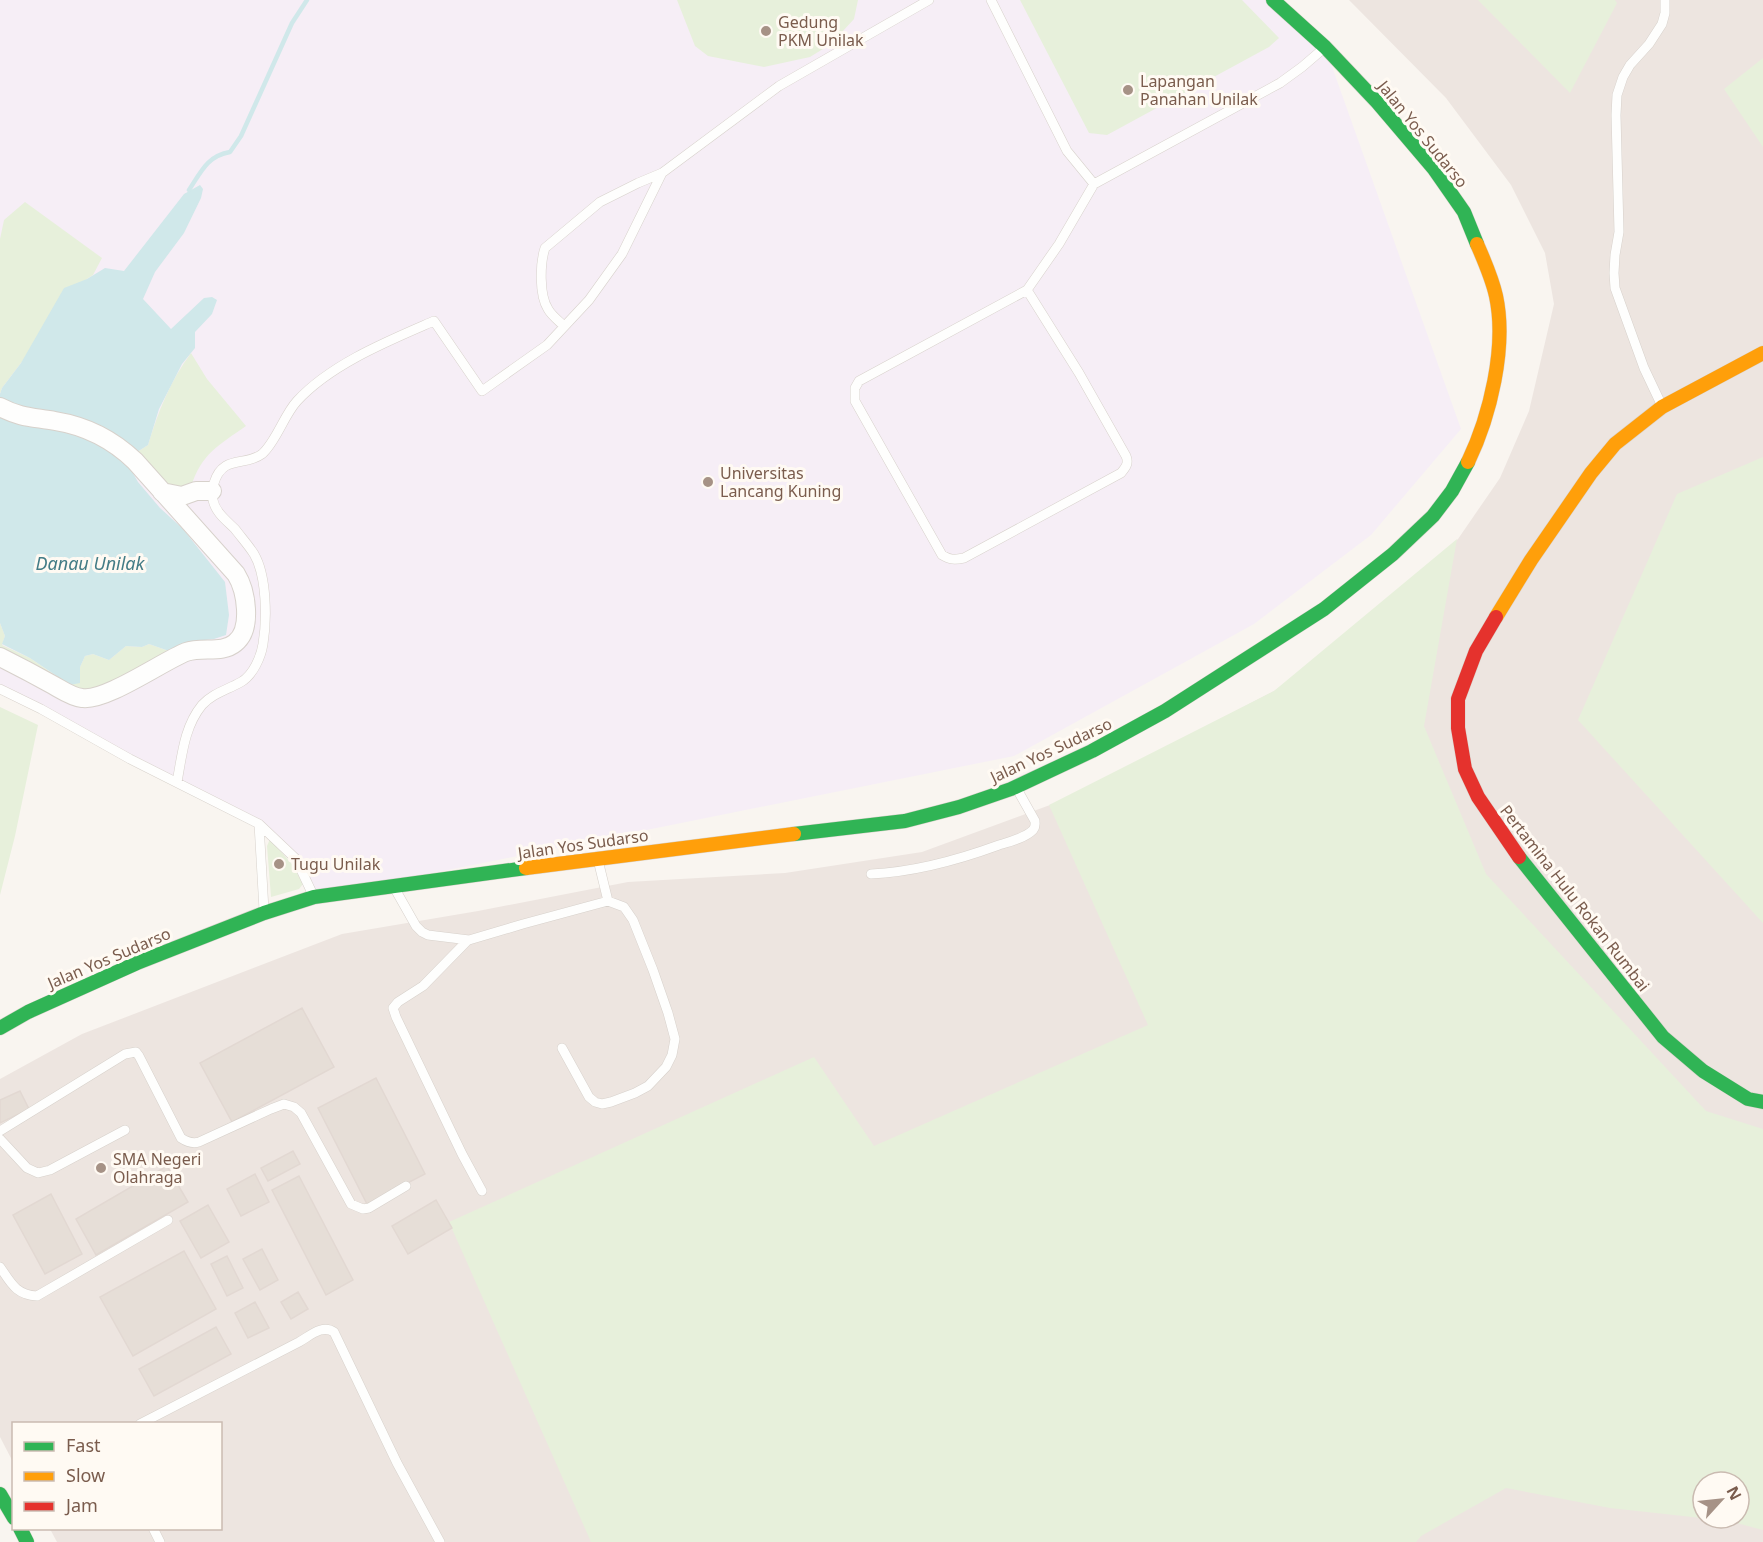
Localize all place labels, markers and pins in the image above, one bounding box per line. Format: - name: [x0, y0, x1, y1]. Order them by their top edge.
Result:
- place label: Gedung PKM Unilak: [778, 11, 864, 51]
- marker: Gedung PKM Unilak: [759, 24, 773, 38]
- place label: Lapangan Panahan Unilak: [1140, 70, 1258, 110]
- marker: Lapangan Panahan Unilak: [1121, 83, 1135, 97]
- place label: Universitas Lancang Kuning: [720, 462, 841, 502]
- marker: Universitas Lancang Kuning: [701, 475, 715, 489]
- place label: Tugu Unilak: [291, 853, 381, 875]
- marker: Tugu Unilak: [272, 857, 286, 871]
- place label: SMA Negeri Olahraga: [113, 1148, 201, 1188]
- marker: SMA Negeri Olahraga: [94, 1161, 108, 1175]

